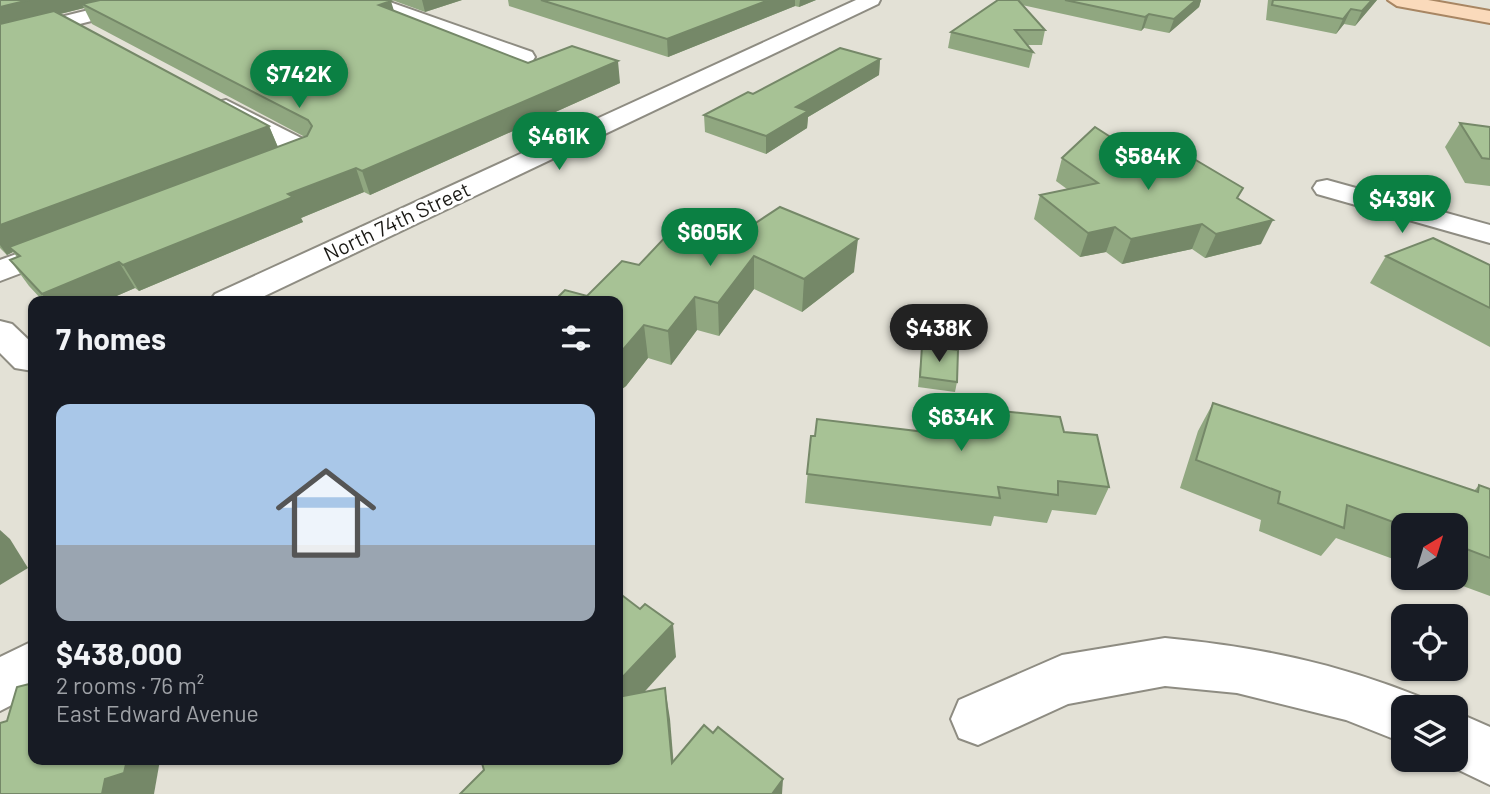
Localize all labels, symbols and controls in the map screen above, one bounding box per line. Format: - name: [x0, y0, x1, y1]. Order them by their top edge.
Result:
- pin: $742K: [250, 50, 348, 110]
- text: $742K: [266, 59, 332, 87]
- pin: $461K: [510, 113, 608, 172]
- text: $461K: [528, 121, 590, 149]
- pin: $584K: [1099, 132, 1197, 192]
- text: $584K: [1115, 141, 1181, 169]
- street label: North 74th Street: [319, 176, 474, 266]
- pin: $439K: [1353, 176, 1451, 235]
- text: $439K: [1369, 184, 1435, 212]
- pin: $605K: [661, 208, 759, 268]
- text: $605K: [677, 217, 743, 245]
- pin: $438K: [890, 304, 988, 364]
- text: $438K: [906, 313, 972, 341]
- icon: filters: [557, 319, 595, 357]
- text: 7 homes: [56, 320, 166, 356]
- pin: $634K: [912, 393, 1010, 453]
- text: $634K: [928, 402, 994, 430]
- icon: home: [263, 450, 389, 576]
- north arrow: [1391, 513, 1468, 590]
- map controls: [1391, 513, 1468, 772]
- button: locate: [1391, 604, 1468, 681]
- text: $438,000: [56, 635, 182, 671]
- text: 2 rooms · 76 m²: [56, 671, 204, 699]
- button: layers: [1391, 695, 1468, 772]
- text: East Edward Avenue: [56, 699, 259, 727]

